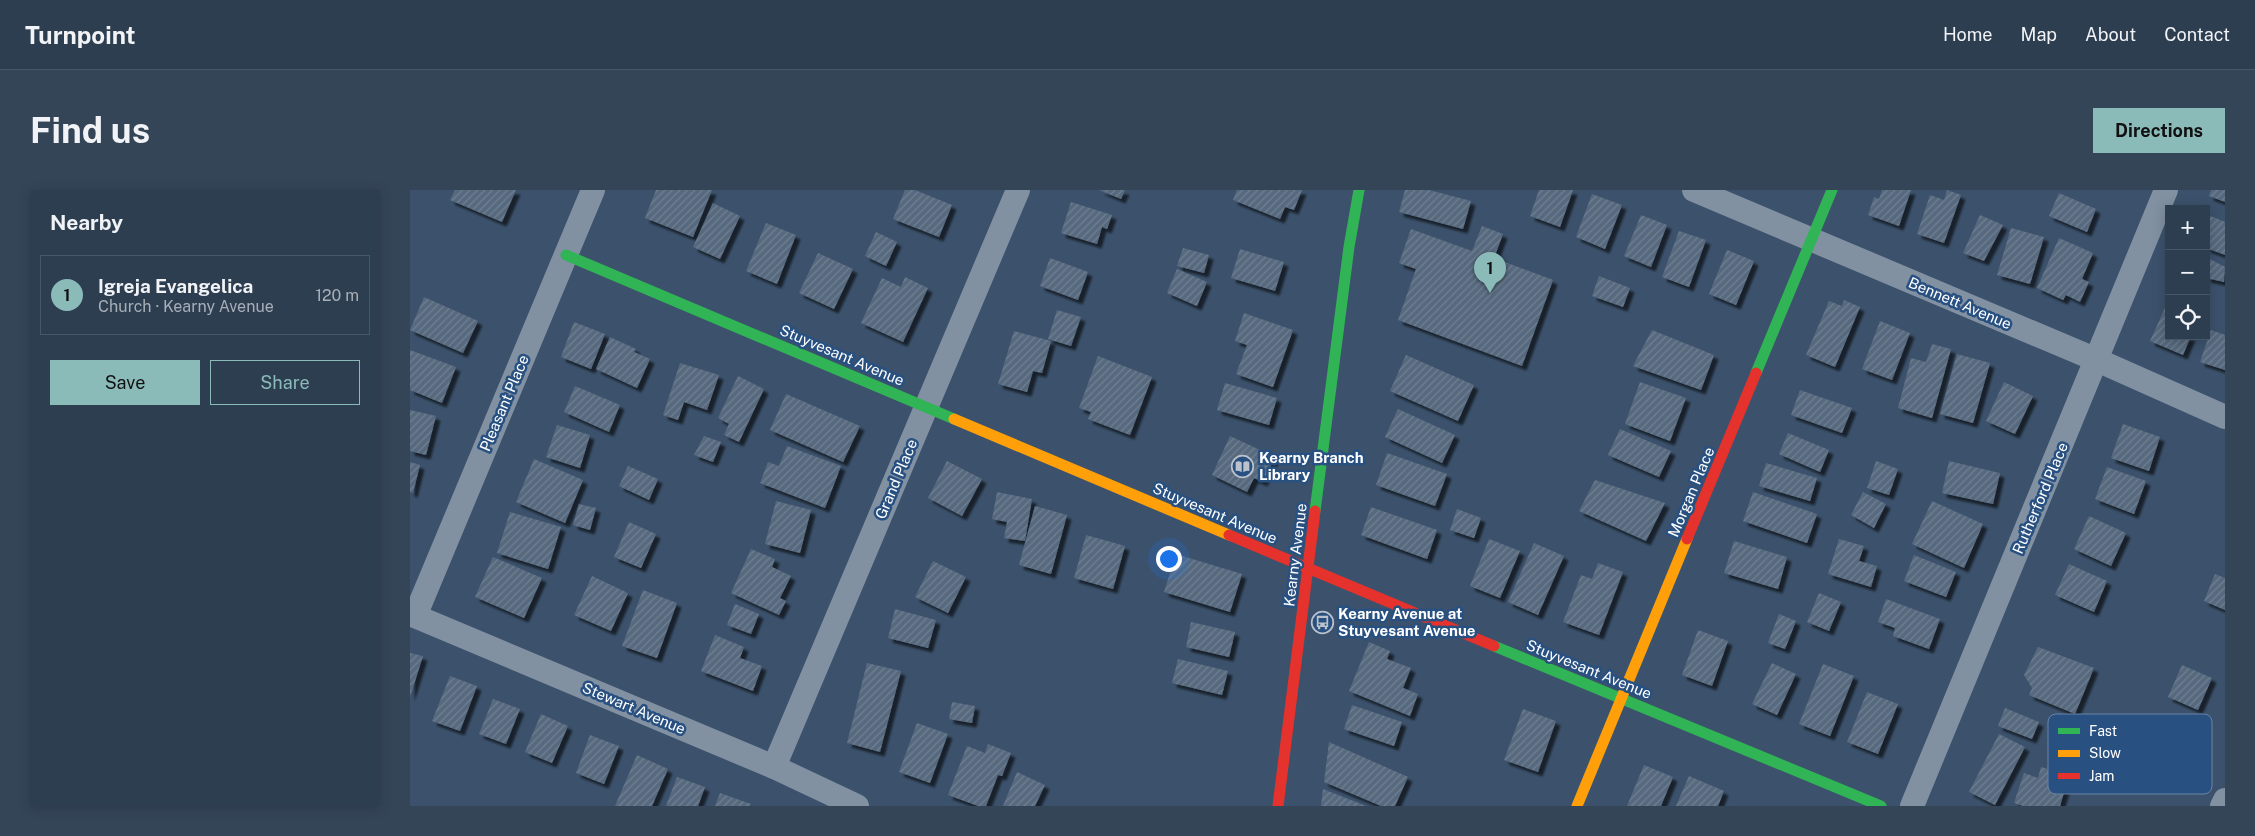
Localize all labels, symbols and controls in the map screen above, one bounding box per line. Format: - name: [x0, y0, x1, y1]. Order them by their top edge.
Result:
- text: Turnpoint: [25, 21, 135, 49]
- text: Home: [1943, 24, 1993, 45]
- text: Map: [2021, 24, 2057, 45]
- text: About: [2085, 24, 2136, 45]
- text: Contact: [2164, 24, 2230, 45]
- button: Directions: [2093, 108, 2225, 153]
- text: Find us: [30, 110, 150, 151]
- map controls: [2165, 205, 2210, 340]
- button: +: [2165, 205, 2210, 250]
- text: Nearby: [50, 210, 123, 235]
- button: −: [2165, 250, 2210, 295]
- pin: 1: [1474, 252, 1506, 293]
- street label: Bennett Avenue: [1906, 274, 2014, 332]
- text: Igreja Evangelica: [98, 275, 253, 297]
- text: 1: [64, 286, 70, 305]
- text: 120 m: [315, 286, 359, 305]
- button: locate: [2165, 295, 2210, 340]
- text: Church · Kearny Avenue: [98, 297, 274, 316]
- street label: Stuyvesant Avenue: [777, 321, 907, 389]
- street label: Pleasant Place: [476, 352, 532, 454]
- button: Save: [50, 360, 200, 405]
- button: Share: [210, 360, 360, 405]
- street label: Grand Place: [872, 437, 920, 521]
- street label: Rutherford Place: [2009, 440, 2071, 556]
- street label: Morgan Place: [1664, 445, 1718, 539]
- place label: Kearny Branch Library: [1259, 449, 1364, 483]
- library icon: Kearny Branch Library: [1231, 454, 1255, 478]
- street label: Stuyvesant Avenue: [1150, 479, 1280, 547]
- street label: Kearny Avenue: [1280, 502, 1310, 608]
- your location: [1156, 546, 1182, 572]
- place label: Kearny Avenue at Stuyvesant Avenue: [1338, 605, 1475, 639]
- bus stop icon: Kearny Avenue at Stuyvesant Avenue: [1310, 610, 1334, 634]
- street label: Stuyvesant Avenue: [1524, 636, 1654, 702]
- street label: Stewart Avenue: [580, 679, 688, 737]
- legend: [2048, 714, 2212, 794]
- text: Fast: [2089, 723, 2117, 739]
- text: Slow: [2089, 745, 2121, 761]
- text: Jam: [2089, 768, 2114, 784]

